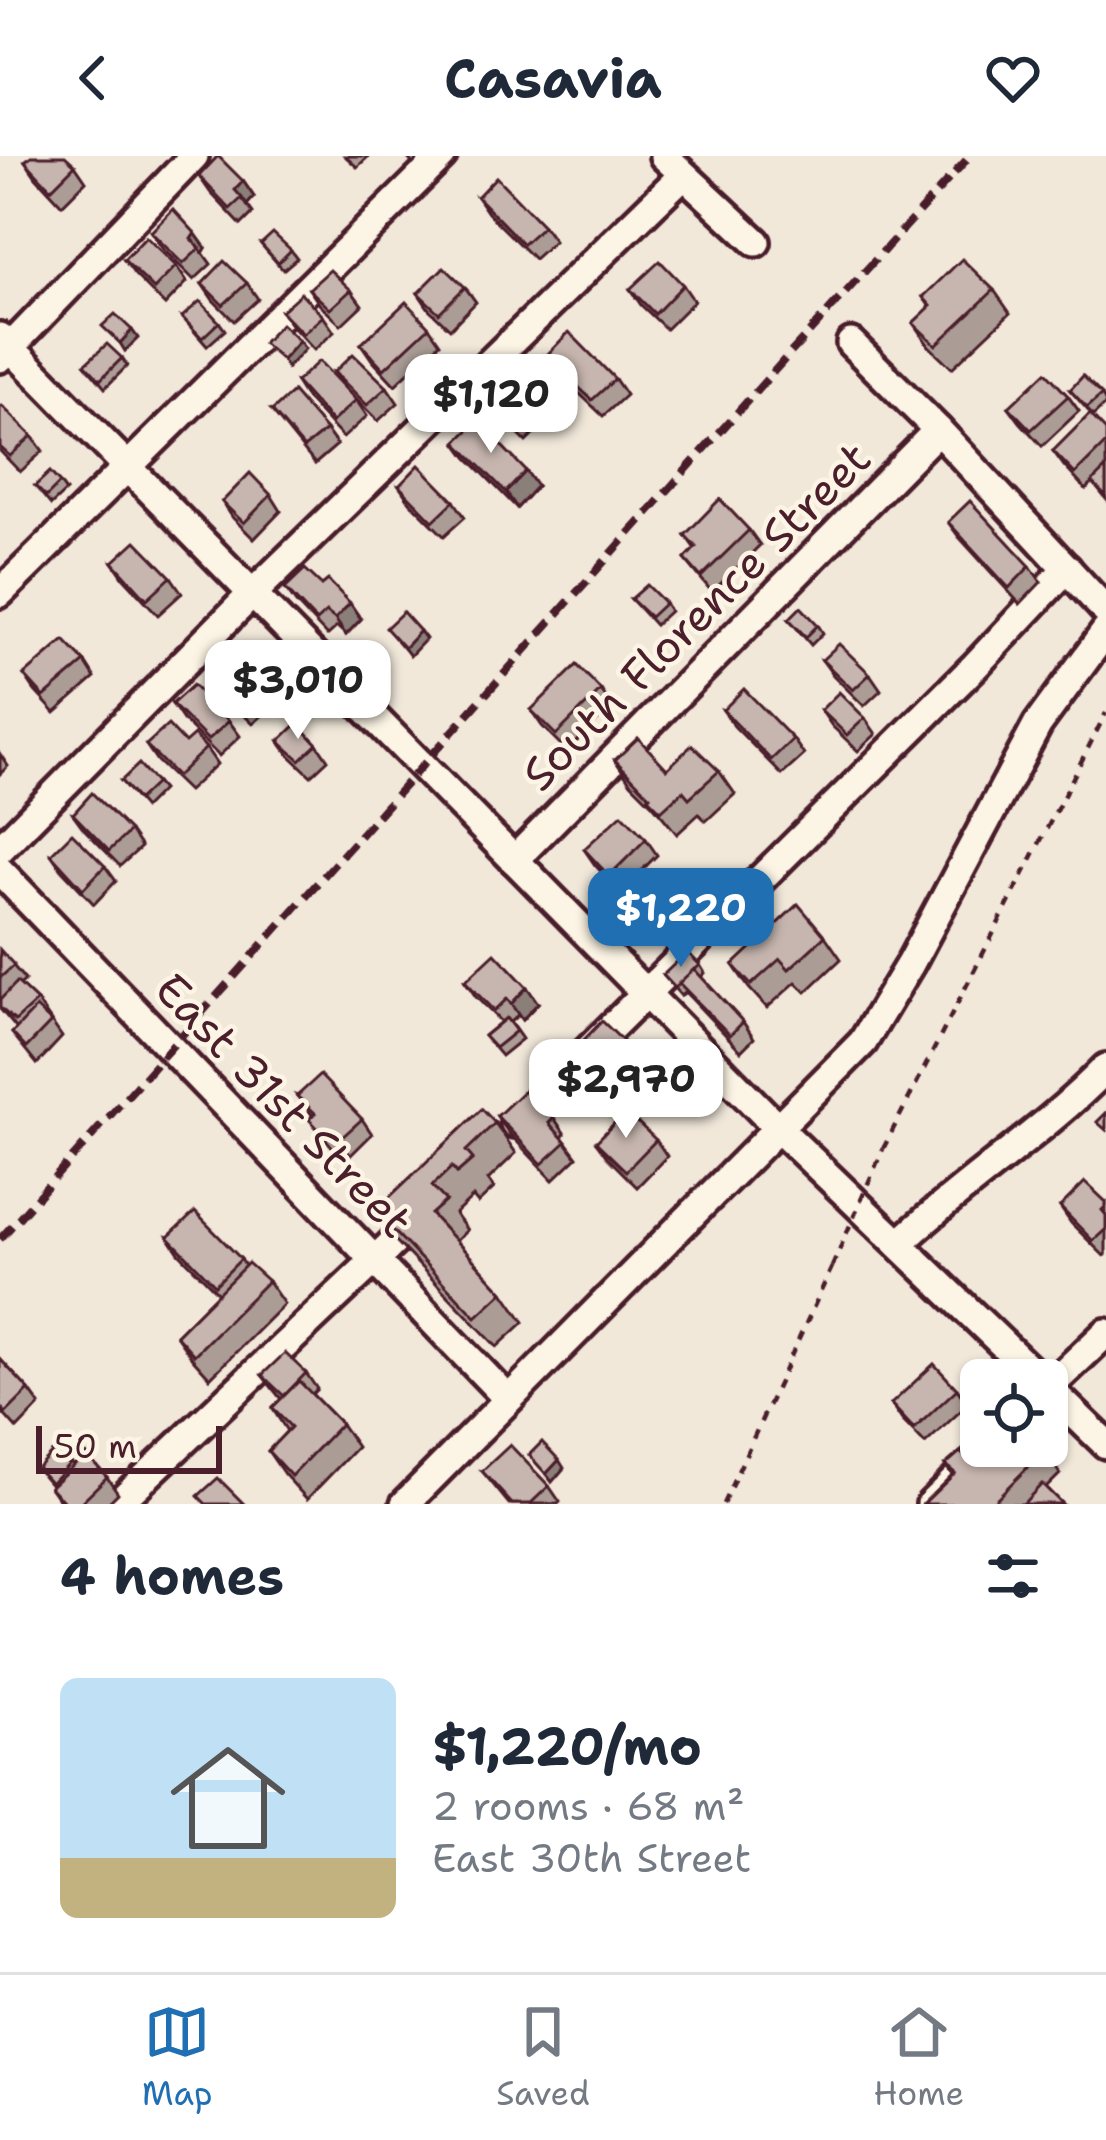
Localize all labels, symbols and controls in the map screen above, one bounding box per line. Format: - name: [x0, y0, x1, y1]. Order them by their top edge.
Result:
- text: Casavia: [444, 42, 662, 114]
- icon: back: [60, 45, 126, 111]
- icon: heart: [980, 45, 1046, 111]
- pin: $1,120: [393, 354, 589, 456]
- text: $1,120: [432, 367, 550, 419]
- street label: South Florence Street: [509, 429, 883, 803]
- pin: $3,010: [200, 640, 396, 742]
- text: $3,010: [232, 653, 364, 705]
- pin: $1,220: [583, 868, 779, 970]
- text: $1,220: [615, 881, 747, 933]
- street label: East 31st Street: [142, 960, 426, 1250]
- pin: $2,970: [528, 1039, 724, 1141]
- text: $2,970: [556, 1052, 696, 1104]
- map controls: [960, 1359, 1068, 1467]
- button: locate: [960, 1359, 1068, 1467]
- scale bar: [36, 1420, 222, 1473]
- text: 50 m: [54, 1424, 137, 1469]
- text: 4 homes: [60, 1542, 284, 1610]
- icon: filters: [980, 1543, 1046, 1609]
- text: $1,220/mo: [432, 1712, 702, 1780]
- icon: home: [156, 1726, 300, 1870]
- text: 2 rooms · 68 m²: [432, 1780, 744, 1832]
- text: East 30th Street: [432, 1832, 751, 1884]
- tab: Map: [142, 1999, 213, 2116]
- tab: Saved: [496, 1999, 590, 2116]
- tab: Home: [873, 1999, 964, 2116]

